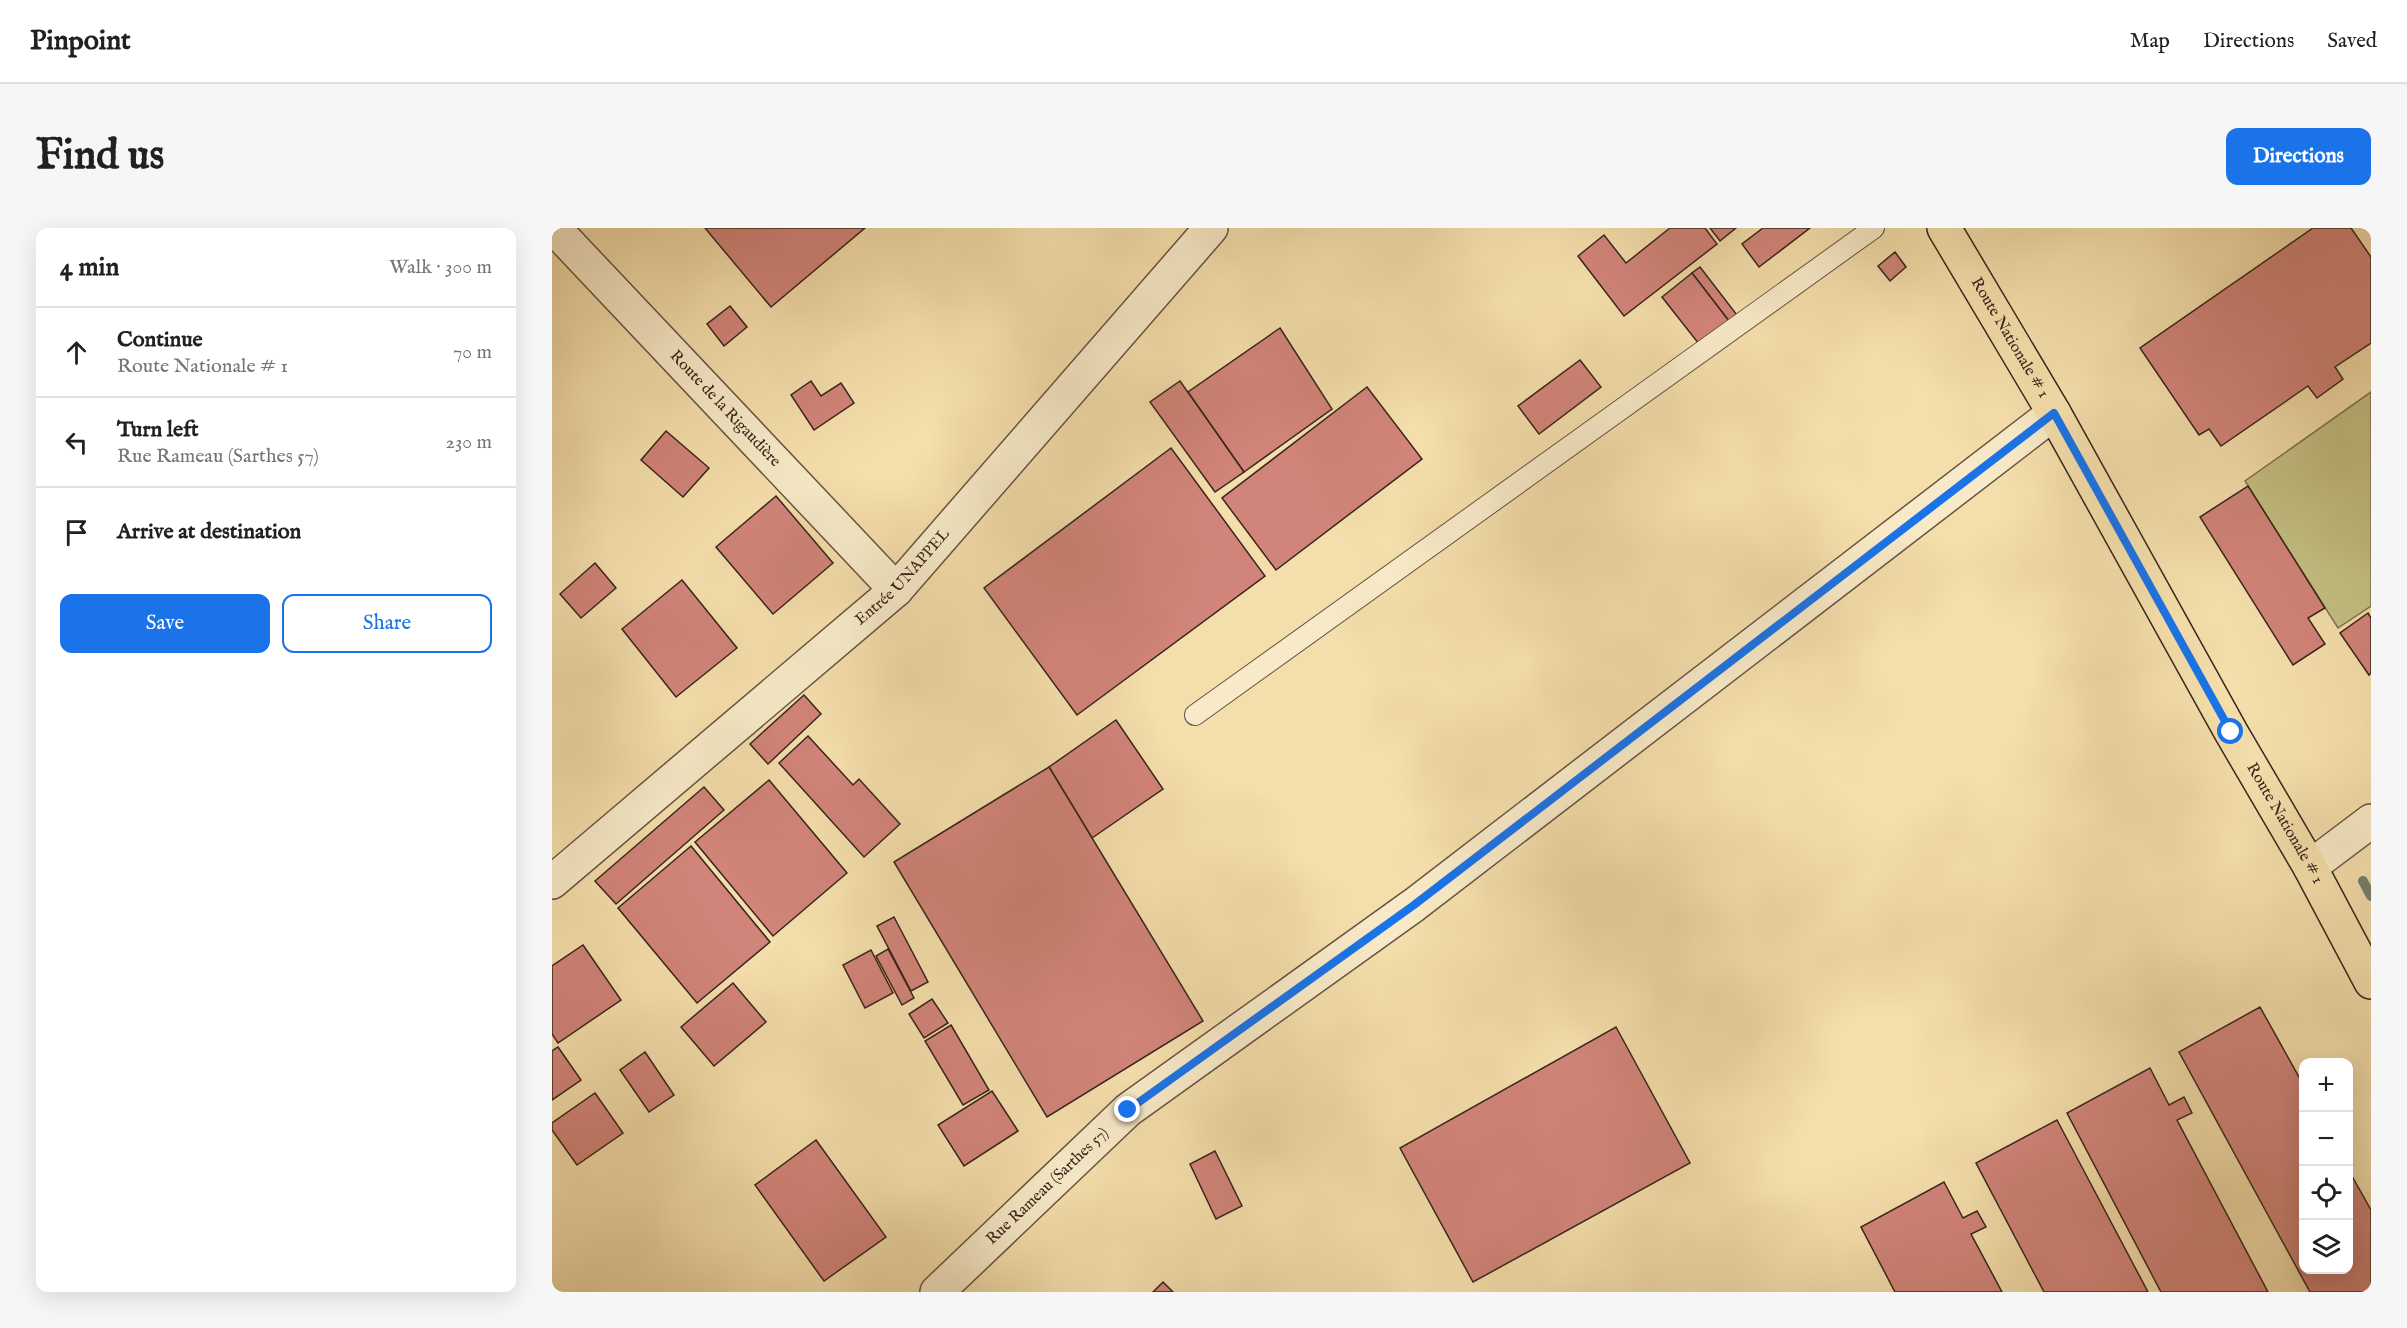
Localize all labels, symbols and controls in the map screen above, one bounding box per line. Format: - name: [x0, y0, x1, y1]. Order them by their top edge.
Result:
- text: Pinpoint: [30, 24, 131, 59]
- text: Map: [2130, 28, 2170, 55]
- text: Directions: [2203, 28, 2294, 55]
- text: Saved: [2327, 28, 2377, 55]
- button: Directions: [2226, 128, 2371, 185]
- text: Find us: [36, 130, 164, 183]
- text: 4 min: [60, 251, 119, 284]
- text: Walk · 300 m: [389, 255, 492, 280]
- street label: Route Nationale # 1: [1966, 274, 2053, 402]
- text: Continue: [117, 326, 203, 354]
- icon: ahead: [60, 336, 93, 369]
- text: 70 m: [453, 340, 492, 365]
- street label: Route de la Rigaudière: [665, 346, 785, 472]
- text: Route Nationale # 1: [117, 354, 288, 379]
- text: Turn left: [117, 416, 199, 444]
- icon: left: [60, 426, 93, 459]
- text: 230 m: [446, 430, 492, 455]
- text: Rue Rameau (Sarthes 57): [117, 444, 319, 469]
- icon: arrive: [60, 516, 93, 549]
- text: Arrive at destination: [117, 518, 301, 546]
- street label: Entrée UNAPPEL: [851, 524, 955, 630]
- button: Save: [60, 594, 270, 653]
- button: Share: [282, 594, 492, 653]
- route start: [2217, 718, 2243, 744]
- street label: Route Nationale # 1: [2241, 759, 2327, 888]
- map controls: [2299, 1058, 2353, 1274]
- button: +: [2299, 1058, 2353, 1112]
- route end: [1114, 1096, 1140, 1122]
- button: −: [2299, 1112, 2353, 1166]
- street label: Rue Rameau (Sarthes 57): [982, 1123, 1113, 1249]
- button: locate: [2299, 1166, 2353, 1220]
- button: layers: [2299, 1220, 2353, 1274]

